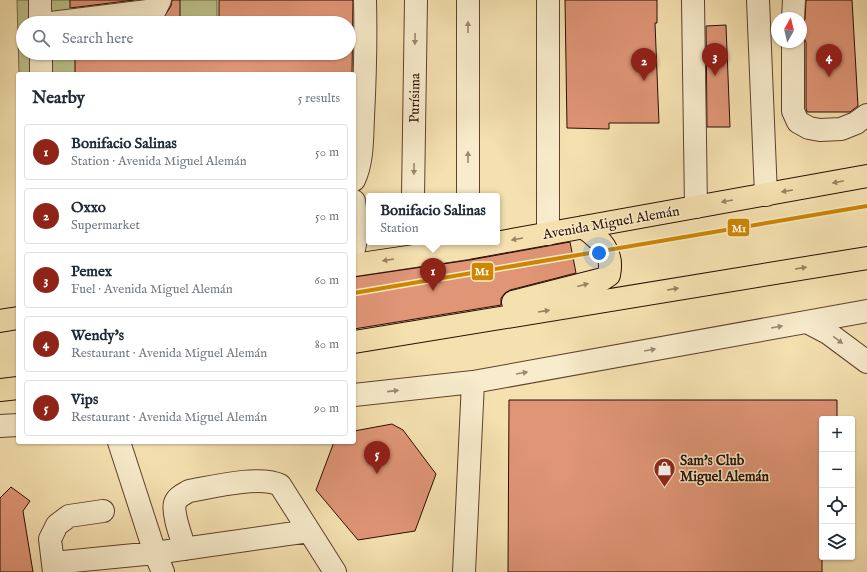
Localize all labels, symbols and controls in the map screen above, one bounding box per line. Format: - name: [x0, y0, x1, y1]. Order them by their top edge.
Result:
- north arrow: [771, 12, 807, 48]
- search box: [16, 16, 356, 60]
- one-way arrow: [465, 20, 471, 33]
- icon: search: [30, 27, 52, 49]
- text: Search here: [62, 29, 133, 48]
- one-way arrow: [412, 33, 418, 46]
- pin: 3: [702, 43, 728, 76]
- pin: 4: [816, 44, 842, 77]
- pin: 2: [631, 48, 657, 81]
- street label: Purísima: [406, 72, 424, 123]
- text: Nearby: [32, 88, 85, 109]
- text: 5 results: [298, 90, 340, 107]
- text: Bonifacio Salinas: [71, 134, 177, 153]
- text: 1: [44, 144, 48, 161]
- text: 50 m: [315, 144, 339, 161]
- one-way arrow: [465, 150, 471, 163]
- text: Station · Avenida Miguel Alemán: [71, 153, 247, 170]
- one-way arrow: [410, 163, 417, 175]
- one-way arrow: [832, 179, 844, 185]
- one-way arrow: [781, 188, 793, 194]
- popup: [366, 193, 500, 245]
- text: Oxxo: [71, 198, 106, 217]
- one-way arrow: [721, 198, 733, 204]
- text: Bonifacio Salinas: [380, 201, 486, 220]
- street label: Avenida Miguel Alemán: [540, 202, 681, 244]
- text: 2: [43, 208, 49, 225]
- text: 50 m: [315, 208, 339, 225]
- text: Supermarket: [71, 217, 140, 234]
- line badge: M1: [727, 218, 750, 237]
- text: Station: [380, 220, 419, 237]
- text: M1: [732, 222, 746, 236]
- one-way arrow: [510, 237, 523, 243]
- your location: [589, 243, 609, 263]
- one-way arrow: [382, 257, 394, 263]
- pin: 1: [420, 258, 446, 291]
- text: Pemex: [71, 262, 112, 281]
- line badge: M1: [471, 262, 494, 281]
- text: M1: [475, 265, 489, 279]
- one-way arrow: [795, 265, 807, 271]
- text: 3: [44, 272, 48, 289]
- text: 60 m: [314, 272, 339, 289]
- text: Fuel · Avenida Miguel Alemán: [71, 281, 233, 298]
- one-way arrow: [577, 282, 589, 288]
- one-way arrow: [667, 286, 679, 292]
- one-way arrow: [538, 307, 550, 313]
- one-way arrow: [771, 324, 784, 330]
- text: Wendy's: [71, 326, 124, 345]
- text: 4: [43, 336, 49, 353]
- text: 80 m: [315, 336, 339, 353]
- one-way arrow: [833, 336, 843, 344]
- text: Restaurant · Avenida Miguel Alemán: [71, 345, 267, 362]
- one-way arrow: [643, 347, 656, 353]
- one-way arrow: [515, 370, 528, 376]
- one-way arrow: [387, 387, 399, 394]
- text: Vips: [71, 390, 98, 409]
- text: 5: [44, 400, 48, 417]
- text: 90 m: [314, 400, 339, 417]
- text: Restaurant · Avenida Miguel Alemán: [71, 409, 267, 426]
- map controls: [819, 416, 855, 560]
- button: +: [819, 416, 855, 452]
- pin: 5: [364, 441, 390, 474]
- place label: Sam's Club Miguel Alemán: [680, 452, 770, 486]
- button: −: [819, 452, 855, 488]
- shop icon: Sam's Club Miguel Alemán: [652, 455, 678, 488]
- button: locate: [819, 488, 855, 524]
- button: layers: [819, 524, 855, 560]

